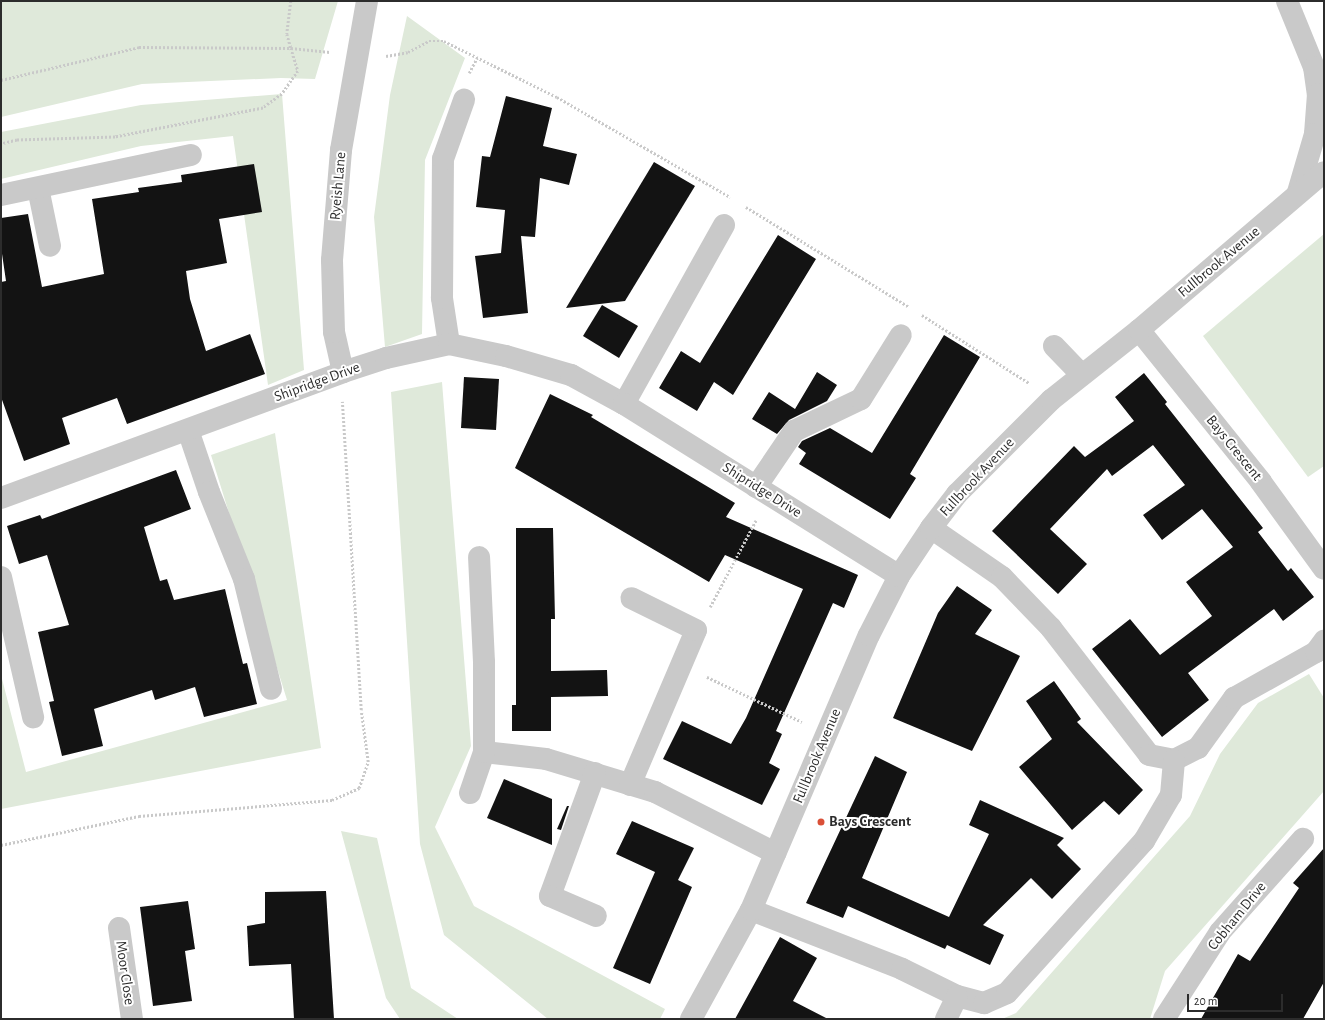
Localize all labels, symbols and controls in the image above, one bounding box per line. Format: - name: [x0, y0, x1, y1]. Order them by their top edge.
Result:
- street label: Ryeish Lane: [326, 151, 350, 221]
- street label: Fullbrook Avenue: [1175, 223, 1263, 301]
- street label: Shipridge Drive: [272, 358, 362, 406]
- street label: Bays Crescent: [1202, 412, 1266, 484]
- street label: Fullbrook Avenue: [936, 434, 1018, 520]
- street label: Shipridge Drive: [719, 459, 805, 521]
- street label: Fullbrook Avenue: [789, 706, 845, 806]
- place label: Bays Crescent: [829, 813, 911, 831]
- marker: Bays Crescent: [816, 817, 826, 827]
- street label: Cobham Drive: [1204, 878, 1270, 954]
- street label: Moor Close: [112, 940, 138, 1006]
- scale bar: [1189, 986, 1285, 1012]
- text: 20 m: [1194, 995, 1217, 1007]

